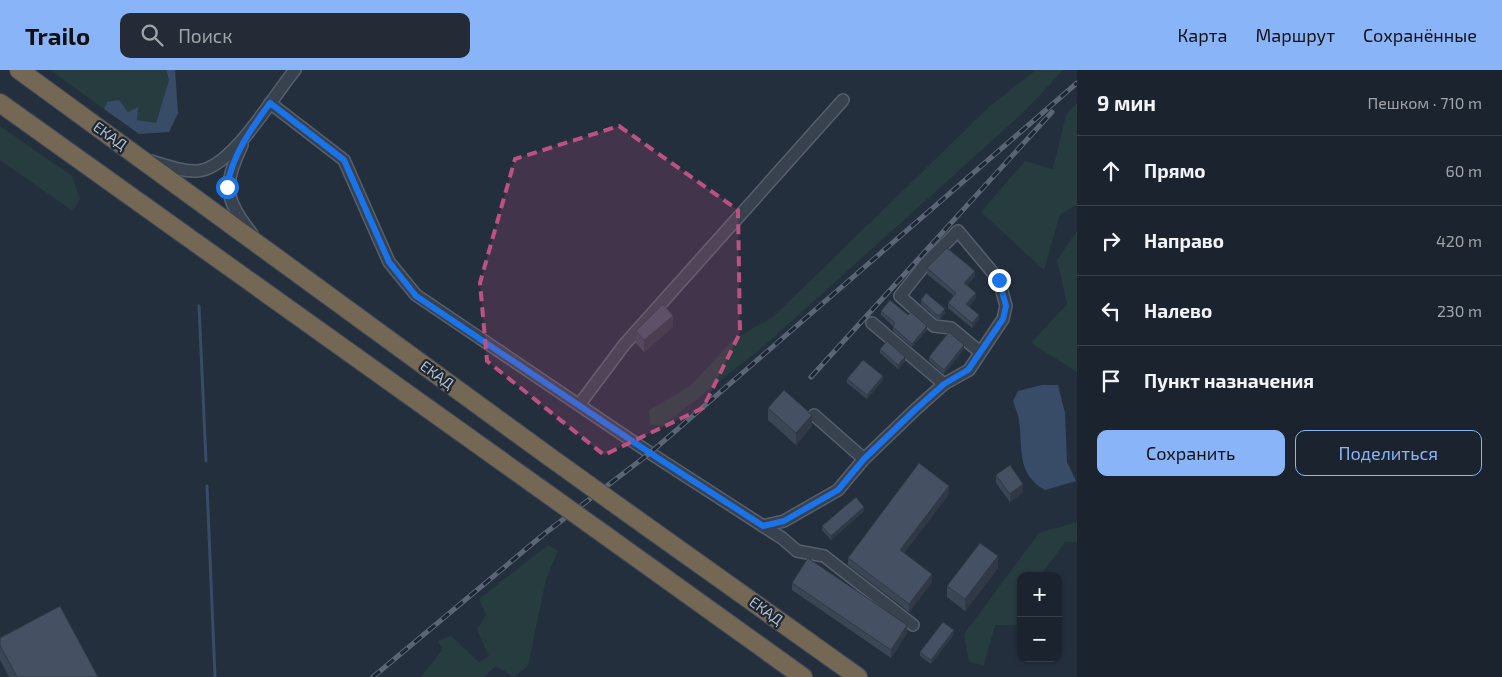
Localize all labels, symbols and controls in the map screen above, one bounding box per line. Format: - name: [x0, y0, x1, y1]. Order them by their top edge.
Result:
- search box: [120, 13, 470, 58]
- text: Trailo: [25, 21, 90, 50]
- icon: search: [138, 21, 166, 49]
- text: Поиск: [178, 24, 232, 47]
- text: Карта: [1177, 24, 1227, 46]
- text: Маршрут: [1255, 24, 1335, 46]
- text: Сохранённые: [1363, 24, 1477, 46]
- text: 9 мин: [1097, 90, 1156, 115]
- text: Пешком · 710 m: [1367, 93, 1482, 112]
- street label: ЕКАД: [90, 117, 131, 153]
- icon: ahead: [1097, 157, 1125, 185]
- text: Прямо: [1144, 159, 1206, 182]
- text: 60 m: [1446, 161, 1482, 180]
- route start: [216, 176, 239, 199]
- icon: right: [1097, 227, 1125, 255]
- text: Направо: [1144, 229, 1224, 252]
- text: 420 m: [1436, 231, 1482, 250]
- route end: [988, 269, 1011, 292]
- icon: left: [1097, 297, 1125, 325]
- text: Налево: [1144, 299, 1212, 322]
- text: 230 m: [1437, 301, 1482, 320]
- street label: ЕКАД: [417, 356, 458, 392]
- icon: arrive: [1097, 367, 1125, 395]
- text: Пункт назначения: [1144, 369, 1314, 392]
- button: Сохранить: [1097, 430, 1285, 476]
- button: Поделиться: [1295, 430, 1482, 476]
- map controls: [1017, 572, 1062, 662]
- button: +: [1017, 572, 1062, 617]
- street label: ЕКАД: [746, 592, 787, 628]
- button: −: [1017, 617, 1062, 662]

